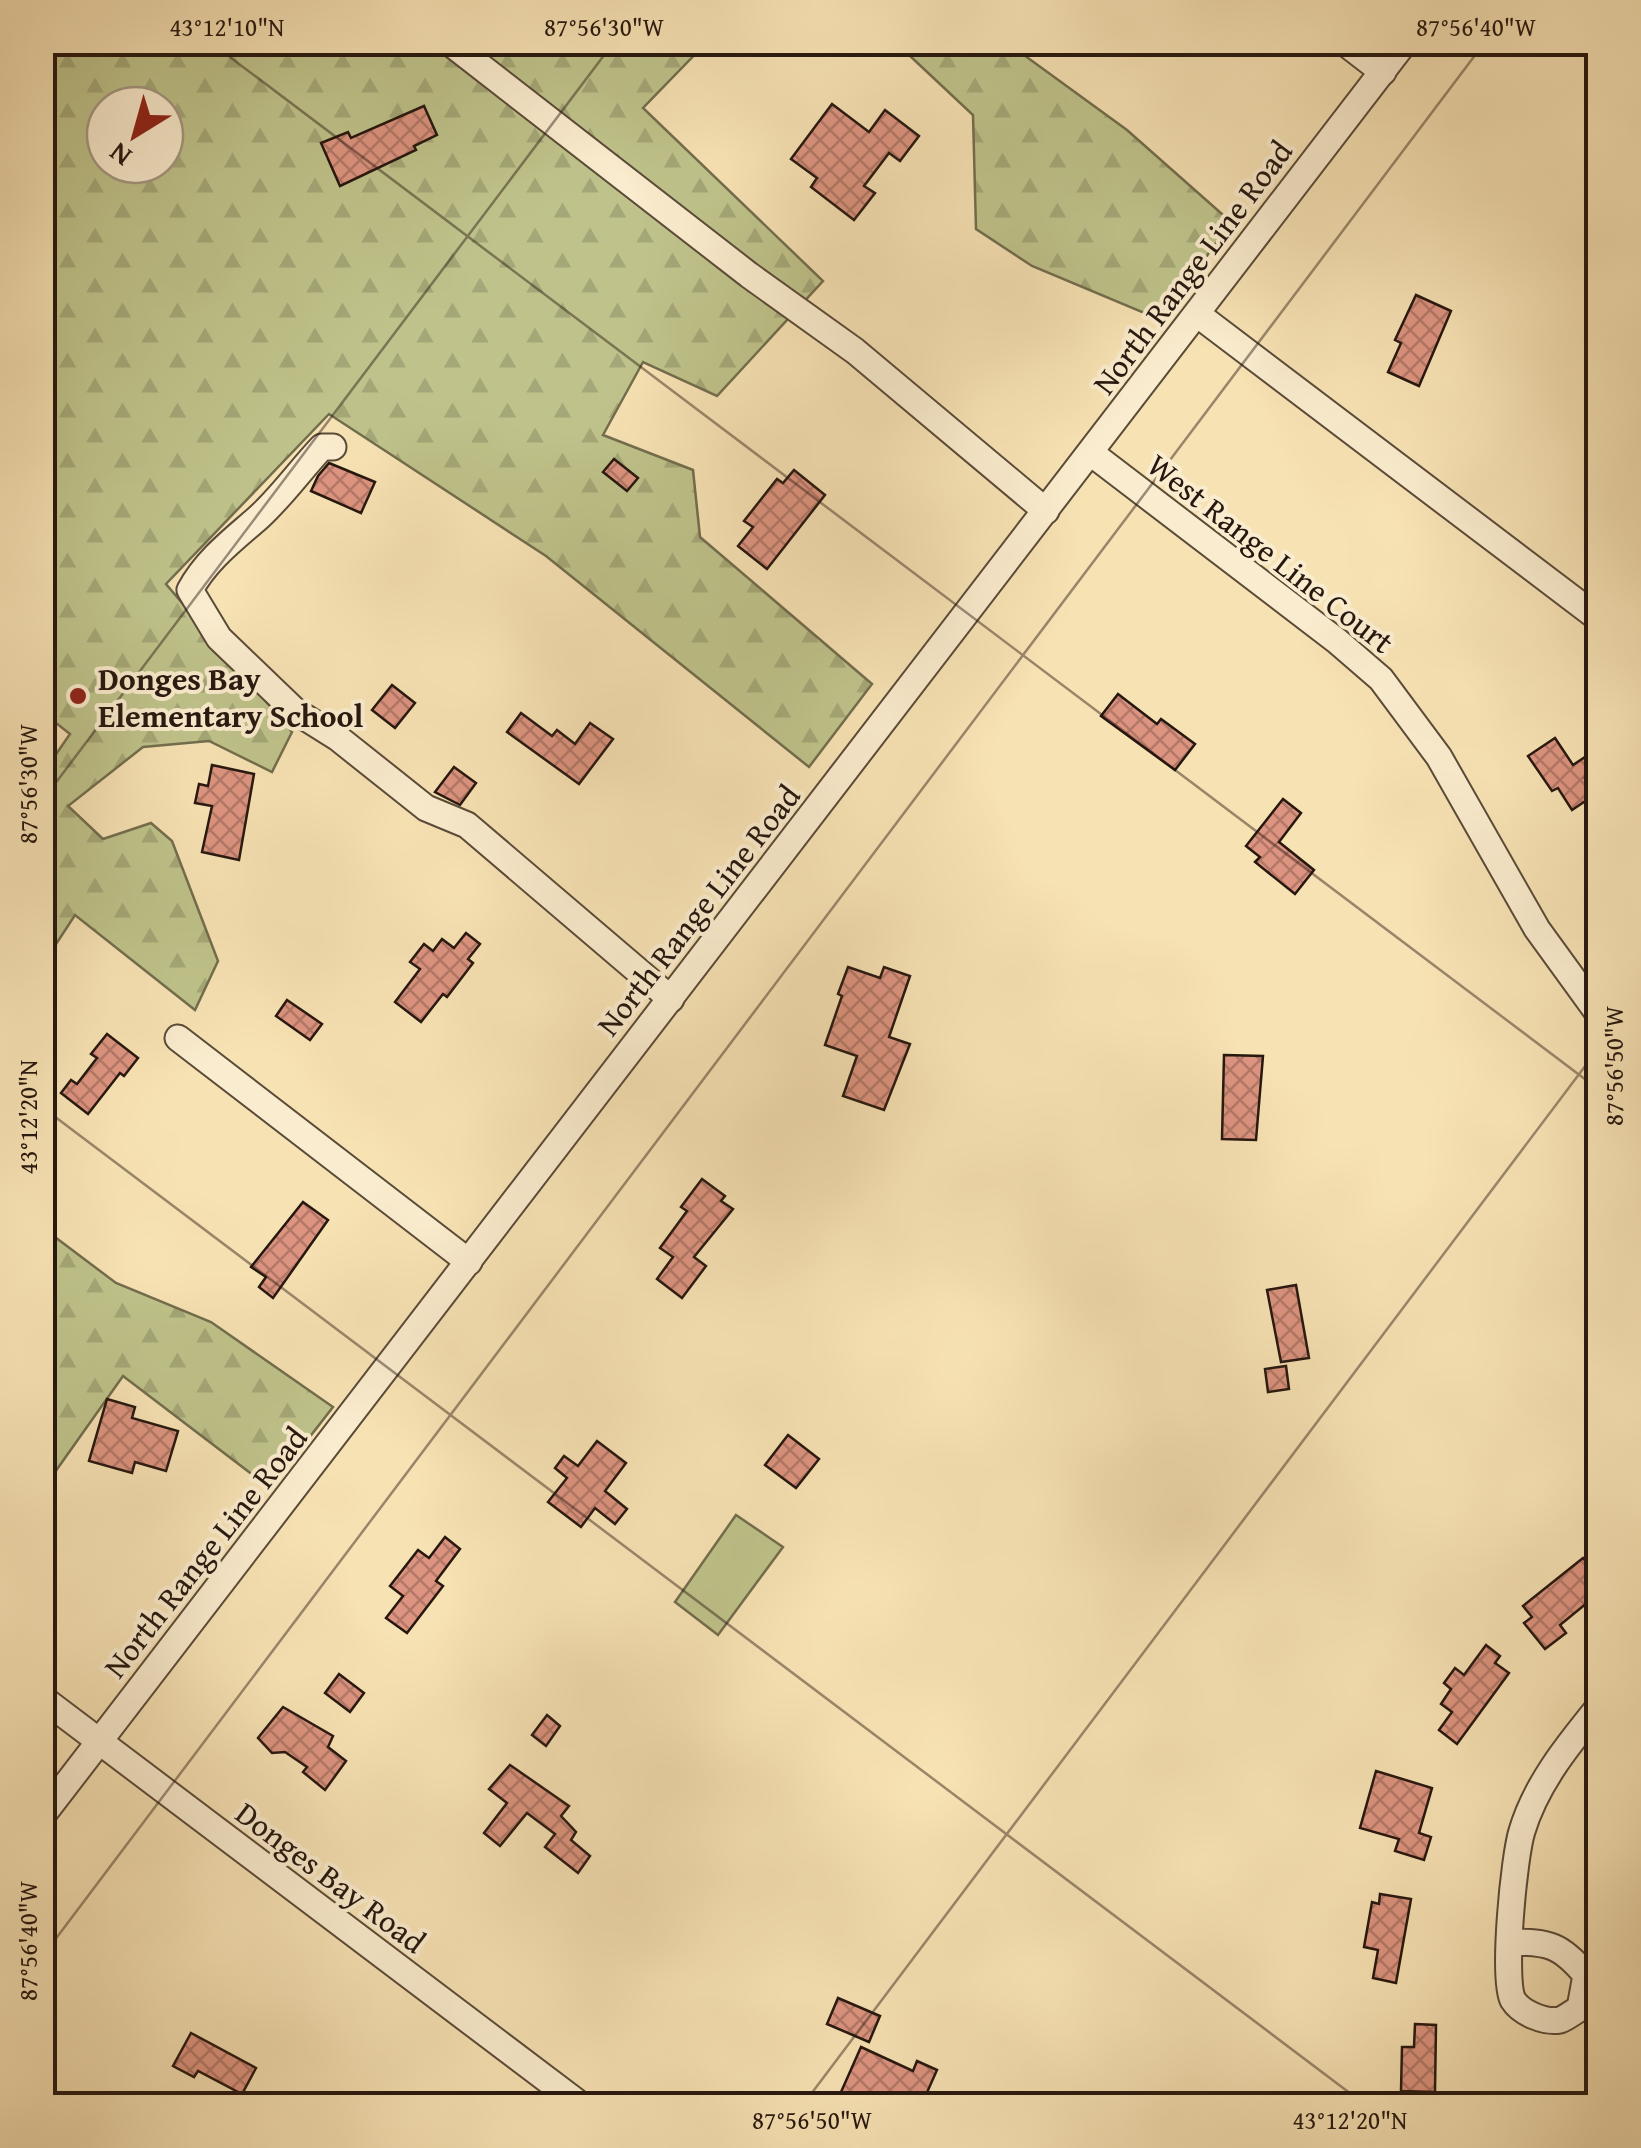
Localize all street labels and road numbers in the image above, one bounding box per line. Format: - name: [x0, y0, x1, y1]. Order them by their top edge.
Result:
- street label: North Range Line Road: [1081, 130, 1303, 404]
- street label: West Range Line Court: [1138, 442, 1404, 664]
- street label: North Range Line Road: [585, 774, 811, 1046]
- street label: North Range Line Road: [92, 1416, 318, 1688]
- street label: Donges Bay Road: [226, 1790, 436, 1964]

